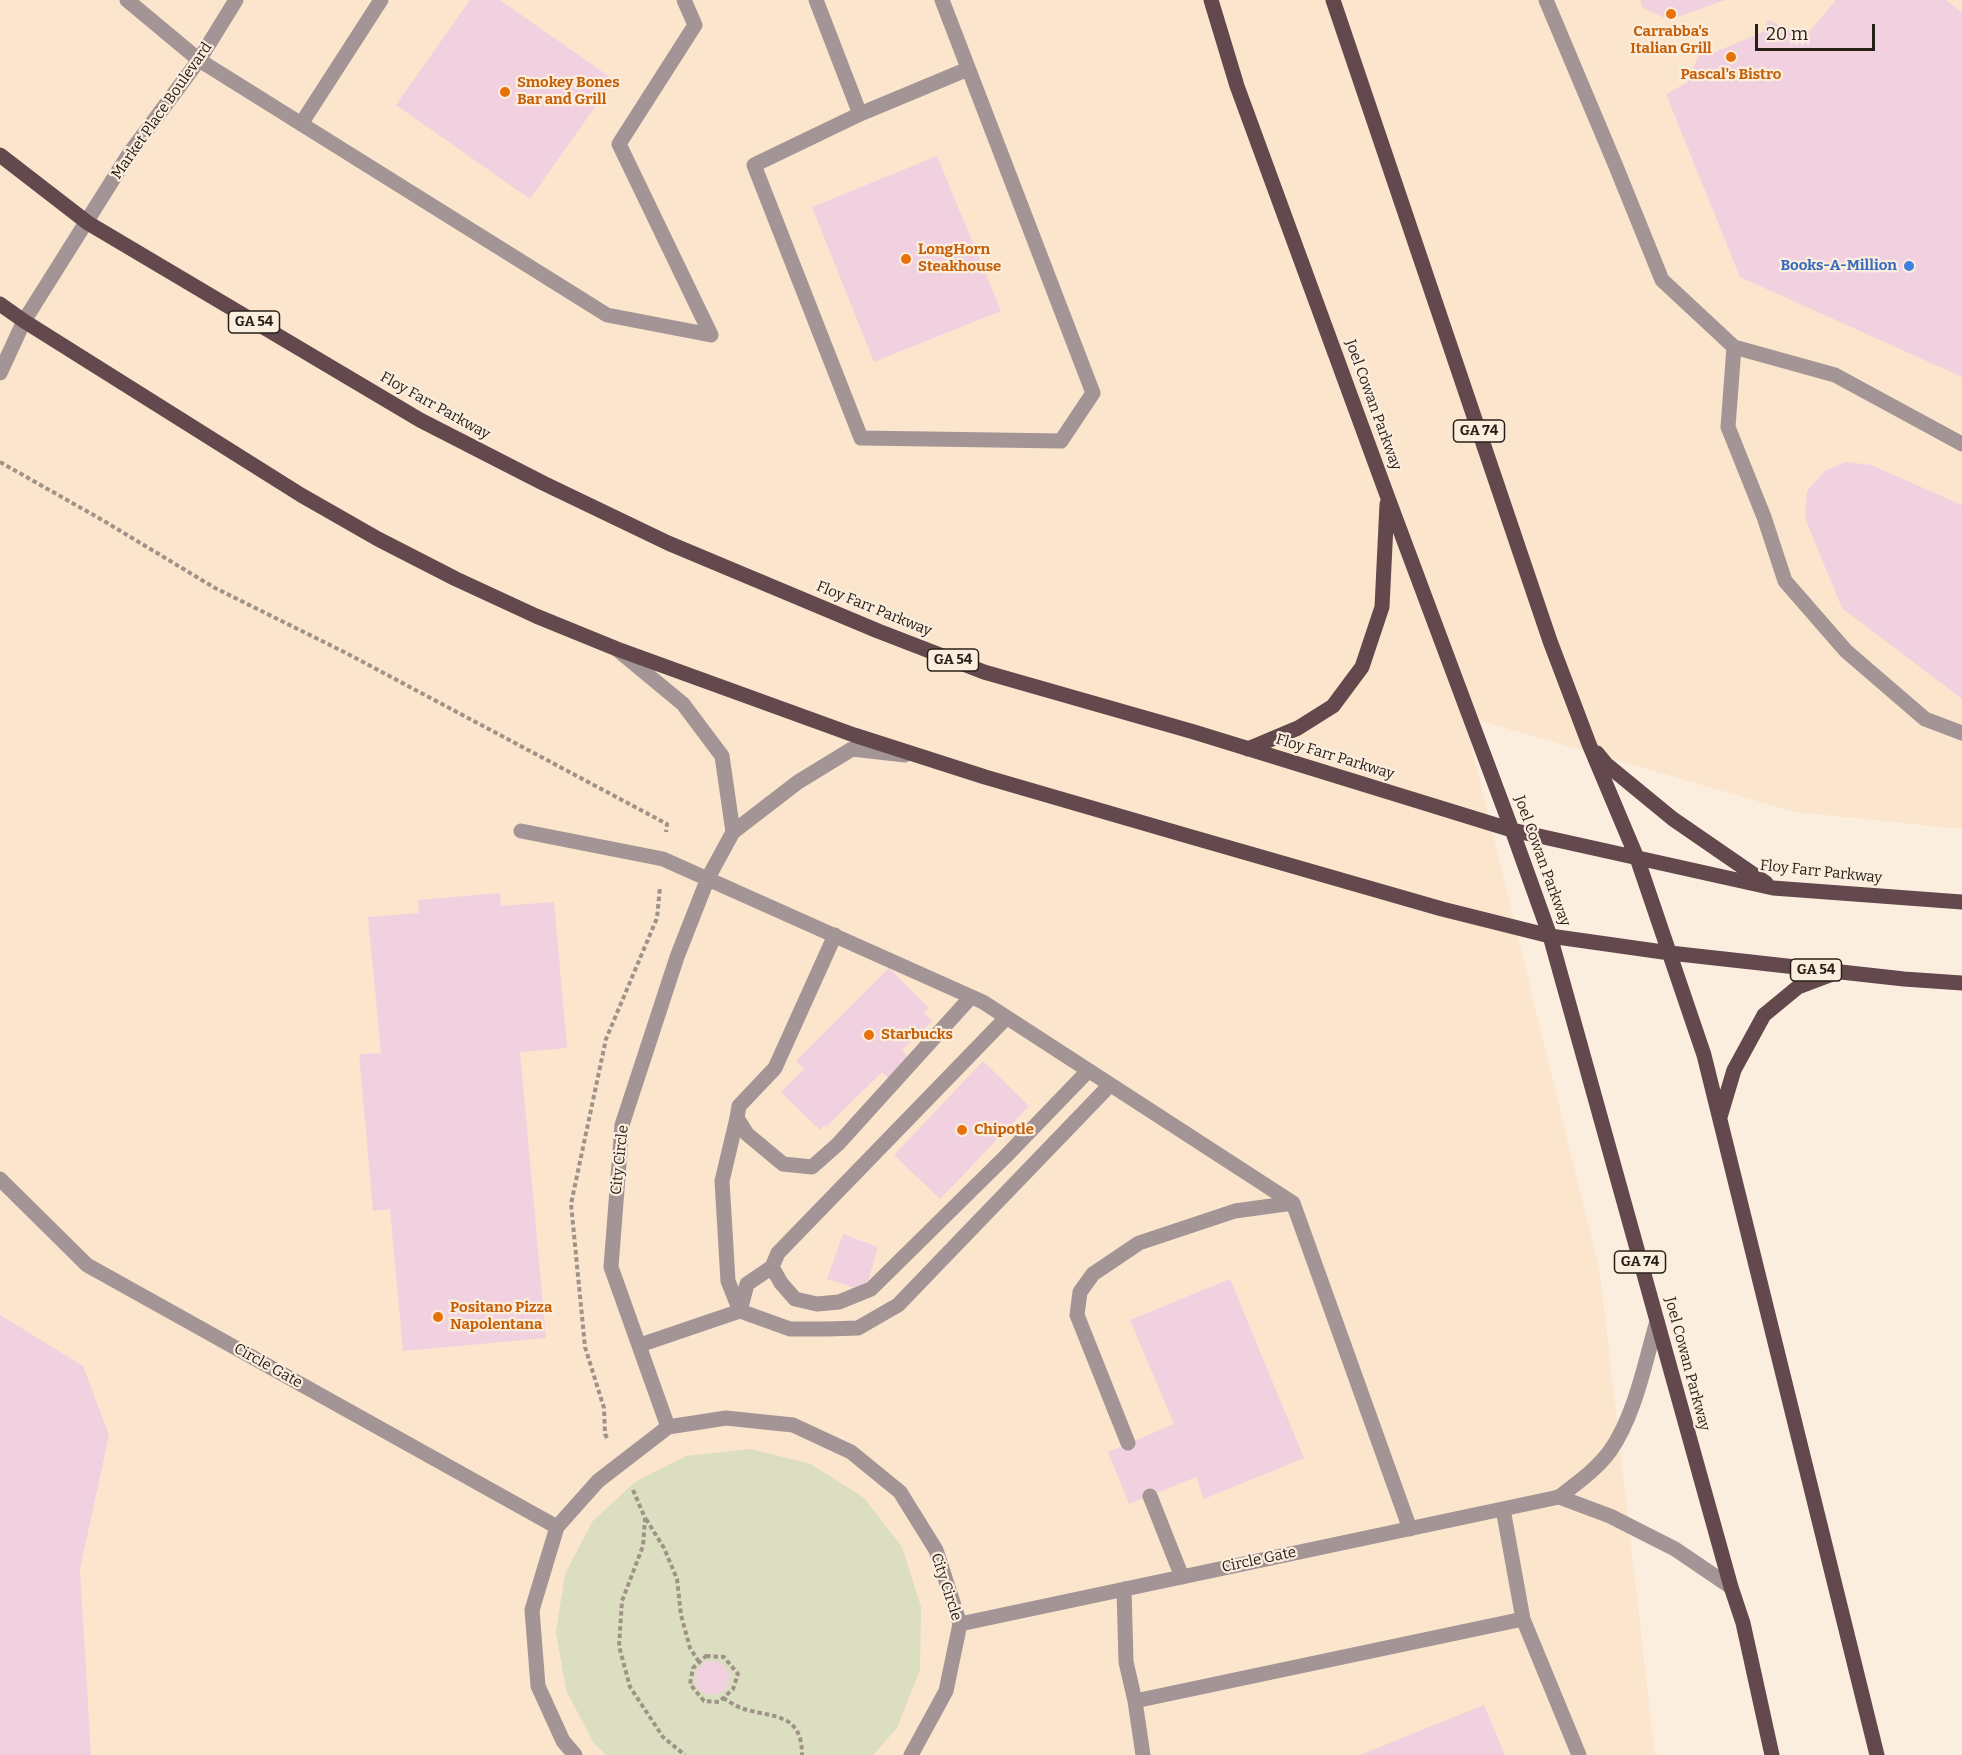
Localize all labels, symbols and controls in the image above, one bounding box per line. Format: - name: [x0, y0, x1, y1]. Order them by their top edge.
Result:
- marker: Carrabba's Italian Grill: [1664, 7, 1678, 21]
- scale bar: [1758, 12, 1878, 50]
- place label: Carrabba's Italian Grill: [1630, 23, 1712, 58]
- text: 20 m: [1766, 23, 1808, 45]
- street label: Market Place Boulevard: [108, 39, 216, 183]
- marker: Pascal's Bistro: [1724, 50, 1738, 64]
- place label: Pascal's Bistro: [1681, 66, 1781, 84]
- place label: Smokey Bones Bar and Grill: [517, 74, 620, 109]
- marker: Smokey Bones Bar and Grill: [498, 85, 512, 99]
- place label: LongHorn Steakhouse: [918, 241, 1001, 276]
- marker: LongHorn Steakhouse: [899, 252, 913, 266]
- place label: Books-A-Million: [1780, 257, 1897, 275]
- marker: Books-A-Million: [1902, 259, 1916, 273]
- road number: GA 54: [228, 311, 280, 333]
- street label: Joel Cowan Parkway: [1341, 337, 1405, 473]
- street label: Floy Farr Parkway: [377, 368, 493, 444]
- road number: GA 74: [1454, 420, 1504, 442]
- street label: Floy Farr Parkway: [814, 578, 934, 640]
- road number: GA 54: [928, 649, 978, 671]
- street label: Floy Farr Parkway: [1274, 730, 1396, 784]
- street label: Joel Cowan Parkway: [1510, 793, 1574, 929]
- street label: Floy Farr Parkway: [1759, 857, 1883, 887]
- road number: GA 54: [1790, 959, 1842, 981]
- place label: Starbucks: [881, 1026, 953, 1044]
- marker: Starbucks: [862, 1028, 876, 1042]
- place label: Chipotle: [974, 1121, 1034, 1139]
- marker: Chipotle: [955, 1123, 969, 1137]
- street label: City Circle: [607, 1124, 633, 1196]
- road number: GA 74: [1614, 1251, 1666, 1273]
- street label: Joel Cowan Parkway: [1660, 1295, 1714, 1433]
- place label: Positano Pizza Napolentana: [450, 1299, 552, 1334]
- marker: Positano Pizza Napolentana: [431, 1310, 445, 1324]
- street label: Circle Gate: [231, 1340, 305, 1392]
- street label: Circle Gate: [1220, 1543, 1298, 1577]
- street label: City Circle: [927, 1551, 965, 1623]

